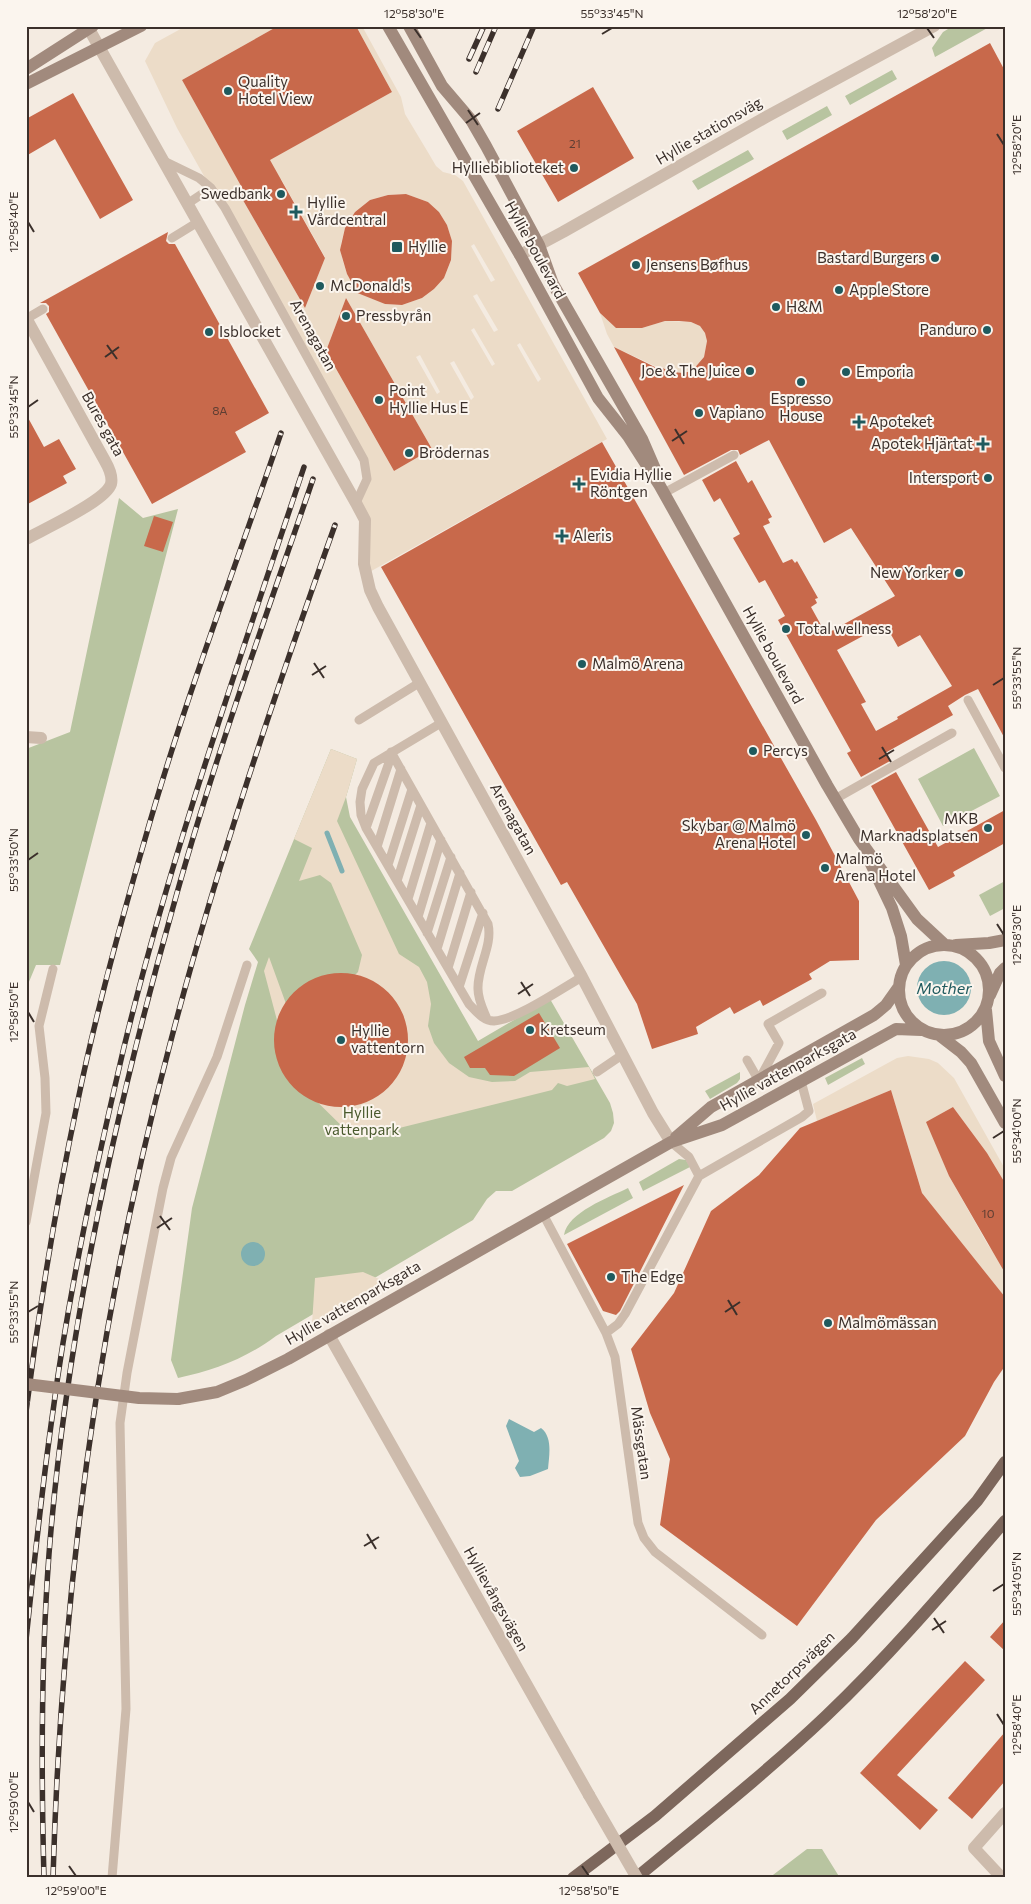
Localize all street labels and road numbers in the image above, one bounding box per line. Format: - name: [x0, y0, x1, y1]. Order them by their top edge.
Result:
- street label: Hyllie stationsväg: [652, 92, 765, 168]
- street label: Hyllie boulevard: [502, 198, 570, 301]
- street label: Arenagatan: [287, 296, 341, 373]
- street label: Bures gata: [79, 388, 129, 459]
- street label: Hyllie boulevard: [740, 603, 808, 706]
- street label: Arenagatan: [487, 780, 541, 857]
- street label: Hyllie vattenparksgata: [716, 1024, 859, 1114]
- street label: Hyllie vattenparksgata: [282, 1256, 423, 1348]
- street label: Mässgatan: [628, 1405, 656, 1481]
- street label: Hyllievångsvägen: [461, 1543, 533, 1654]
- street label: Annetorpsvägen: [745, 1627, 838, 1717]

